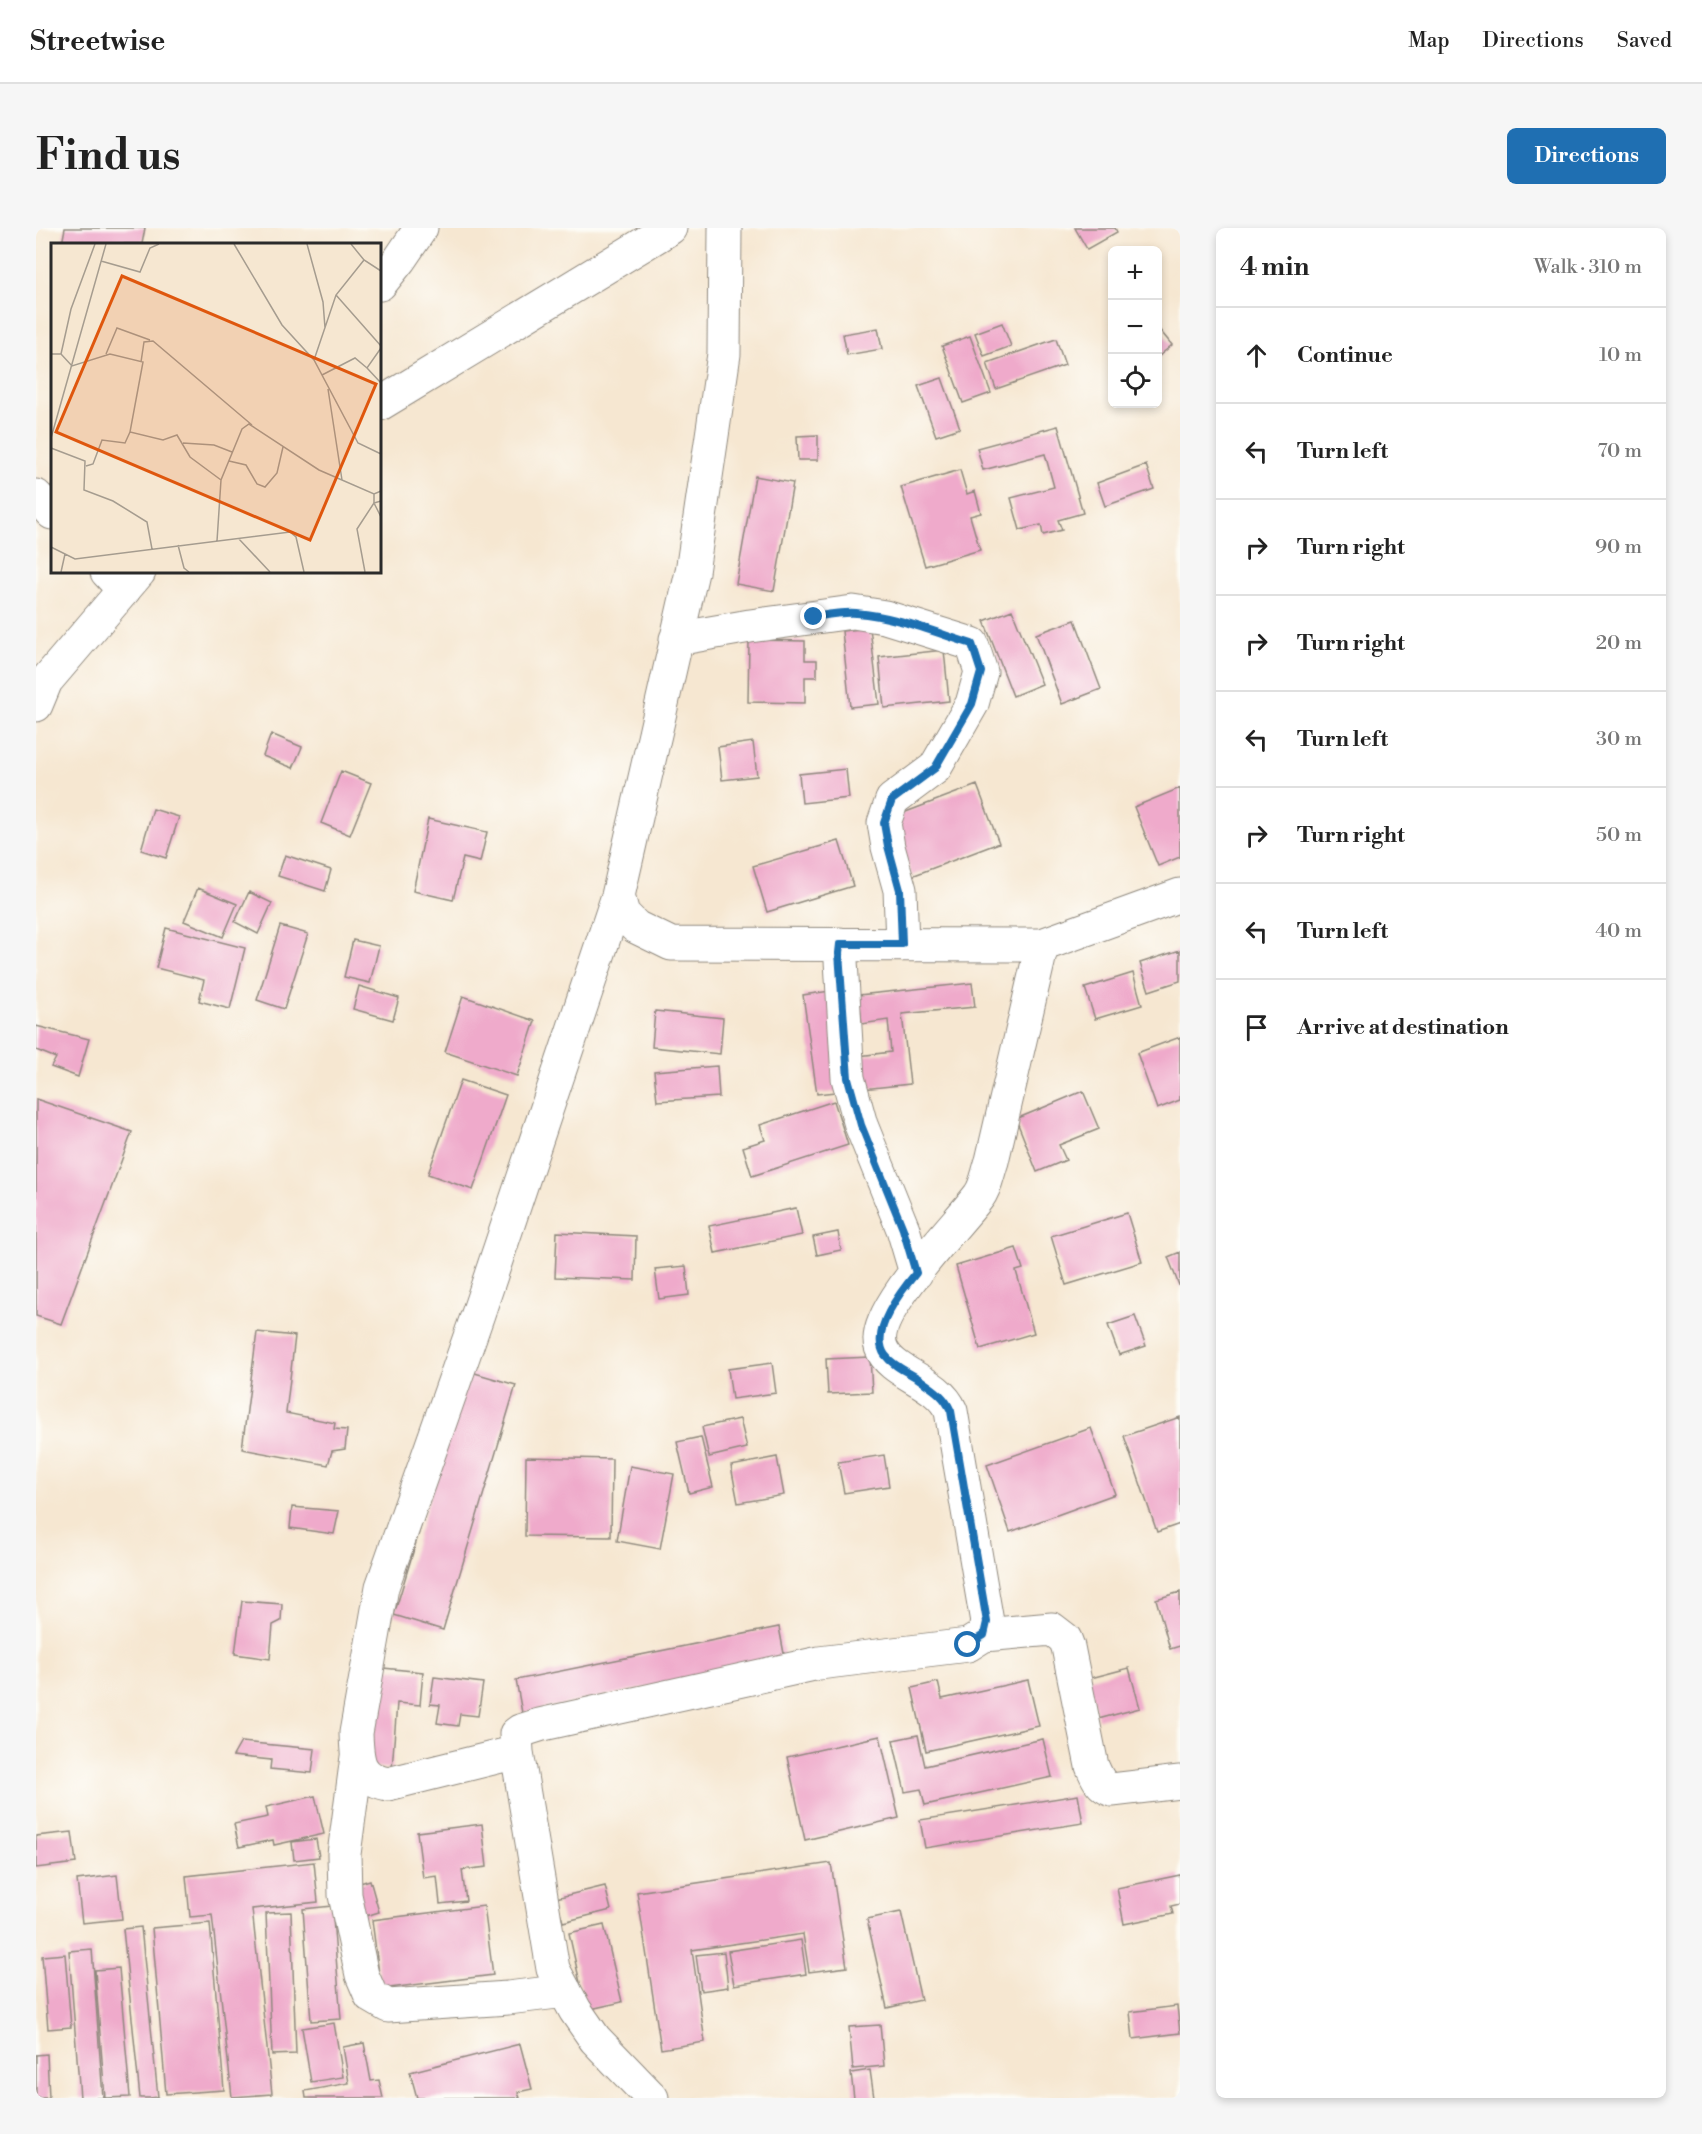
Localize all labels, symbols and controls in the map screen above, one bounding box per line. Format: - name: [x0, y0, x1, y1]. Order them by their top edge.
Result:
- text: Streetwise: [30, 24, 165, 59]
- text: Map: [1408, 28, 1450, 54]
- text: Directions: [1483, 28, 1584, 54]
- text: Saved: [1617, 28, 1672, 54]
- button: Directions: [1507, 128, 1666, 184]
- text: Find us: [36, 130, 180, 183]
- inset map: [51, 243, 381, 573]
- map controls: [1108, 246, 1162, 408]
- button: +: [1108, 246, 1162, 300]
- text: 4 min: [1240, 251, 1310, 283]
- text: Walk · 310 m: [1534, 255, 1642, 280]
- button: −: [1108, 300, 1162, 354]
- icon: ahead: [1240, 339, 1273, 372]
- text: Continue: [1297, 342, 1393, 369]
- text: 10 m: [1599, 343, 1642, 368]
- button: locate: [1108, 354, 1162, 408]
- icon: left: [1240, 435, 1273, 468]
- text: Turn left: [1297, 438, 1388, 465]
- text: 70 m: [1598, 439, 1642, 464]
- icon: right: [1240, 531, 1273, 564]
- text: Turn right: [1297, 534, 1405, 561]
- text: 90 m: [1595, 535, 1642, 560]
- route end: [800, 603, 826, 629]
- icon: right: [1240, 627, 1273, 660]
- text: Turn right: [1297, 630, 1405, 657]
- text: 20 m: [1596, 631, 1642, 656]
- icon: left: [1240, 723, 1273, 756]
- text: Turn left: [1297, 726, 1388, 753]
- text: 30 m: [1596, 727, 1642, 752]
- icon: right: [1240, 819, 1273, 852]
- text: Turn right: [1297, 822, 1405, 849]
- text: 50 m: [1596, 823, 1642, 848]
- icon: left: [1240, 915, 1273, 948]
- text: Turn left: [1297, 918, 1388, 945]
- text: 40 m: [1595, 919, 1642, 944]
- icon: arrive: [1240, 1011, 1273, 1044]
- text: Arrive at destination: [1297, 1014, 1509, 1041]
- route start: [954, 1631, 980, 1657]

